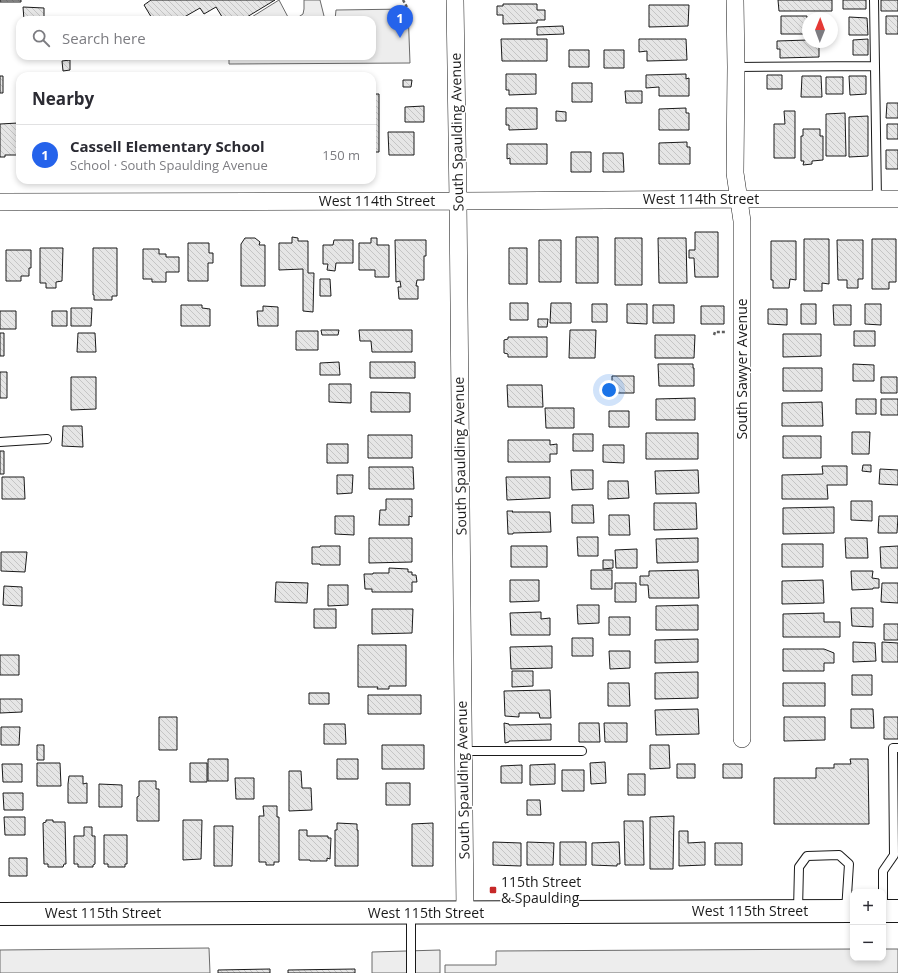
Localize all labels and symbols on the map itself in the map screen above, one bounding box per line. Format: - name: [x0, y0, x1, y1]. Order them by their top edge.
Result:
- pin: 1: [387, 5, 413, 38]
- north arrow: [802, 12, 838, 48]
- street label: South Spaulding Avenue: [446, 52, 467, 212]
- street label: West 114th Street: [643, 189, 759, 208]
- street label: West 114th Street: [319, 191, 435, 210]
- street label: South Sawyer Avenue: [732, 298, 751, 440]
- street label: South Spaulding Avenue: [449, 376, 470, 536]
- your location: [599, 380, 619, 400]
- street label: South Spaulding Avenue: [452, 700, 473, 860]
- place label: 115th Street & Spaulding: [501, 872, 581, 907]
- marker: 115th Street & Spaulding: [488, 885, 498, 895]
- street label: West 115th Street: [692, 901, 808, 920]
- street label: West 115th Street: [45, 903, 161, 922]
- street label: West 115th Street: [368, 903, 484, 922]

